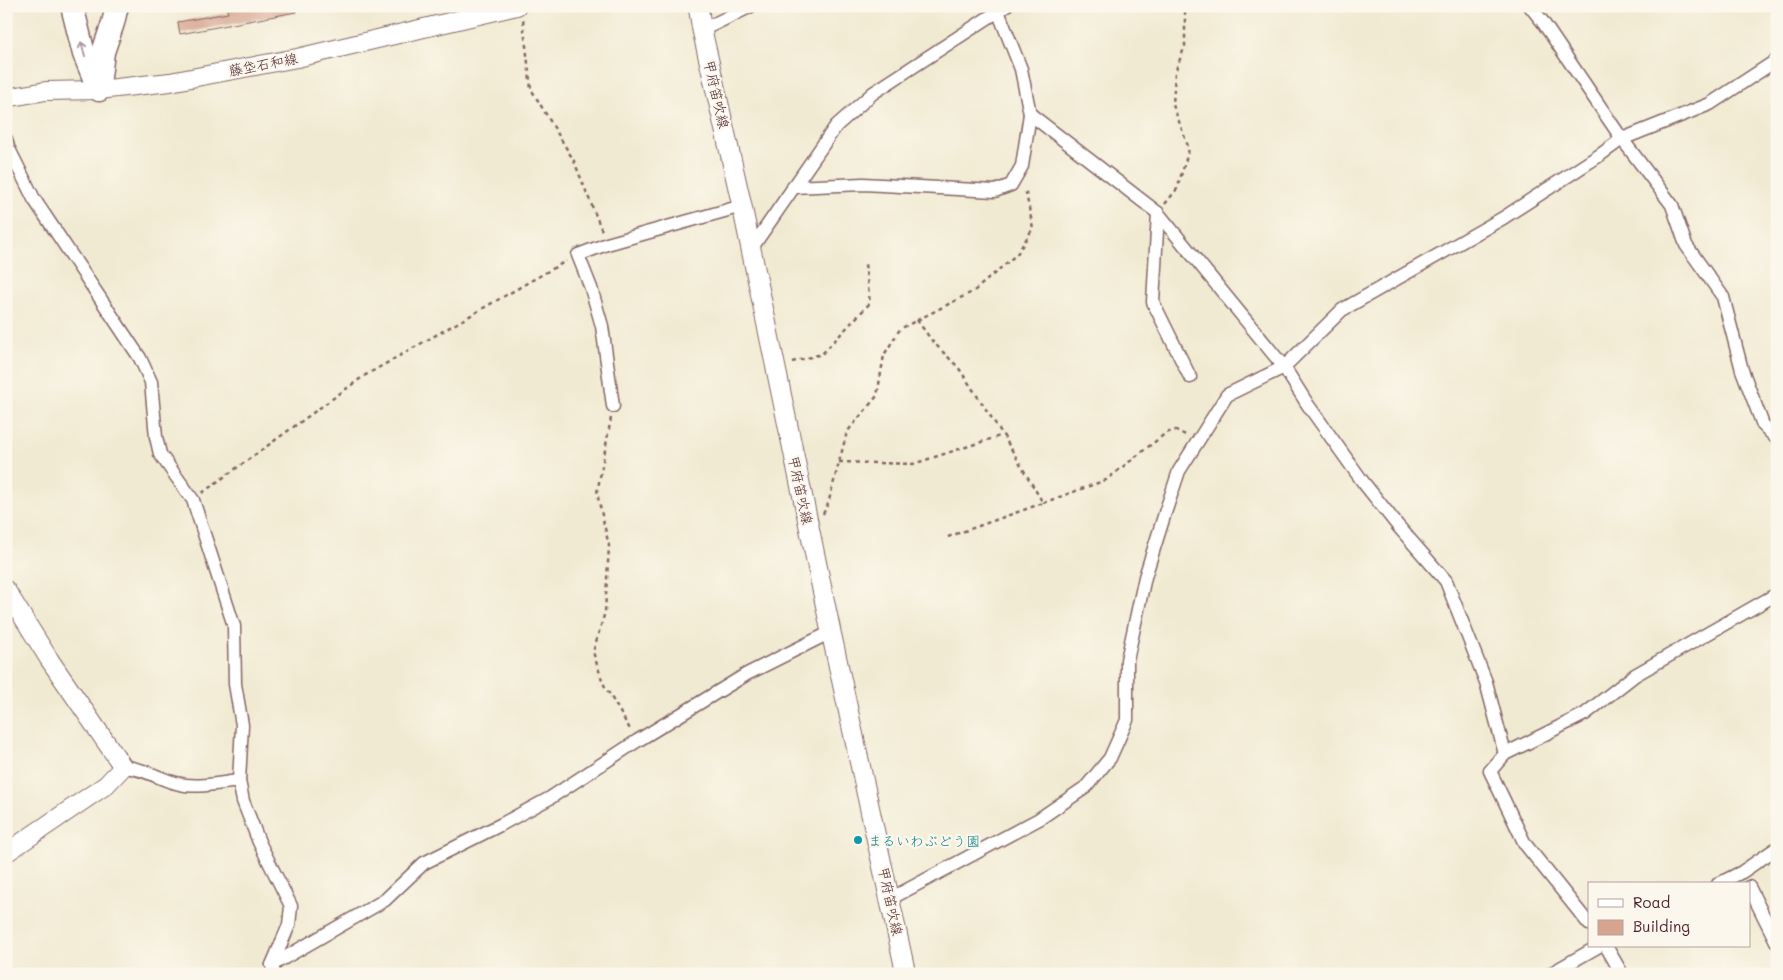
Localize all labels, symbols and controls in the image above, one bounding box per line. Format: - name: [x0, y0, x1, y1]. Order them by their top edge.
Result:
- one-way arrow: [78, 41, 88, 57]
- street label: 藤垈石和線: [227, 48, 299, 80]
- street label: 甲府笛吹線: [700, 58, 734, 130]
- street label: 甲府笛吹線: [784, 454, 818, 526]
- place label: まるいわぶどう園: [868, 831, 980, 850]
- marker: まるいわぶどう園: [852, 834, 864, 846]
- street label: 甲府笛吹線: [874, 865, 908, 937]
- legend: [1588, 882, 1750, 948]
- text: Road: [1633, 892, 1670, 912]
- text: Building: [1633, 916, 1690, 936]

